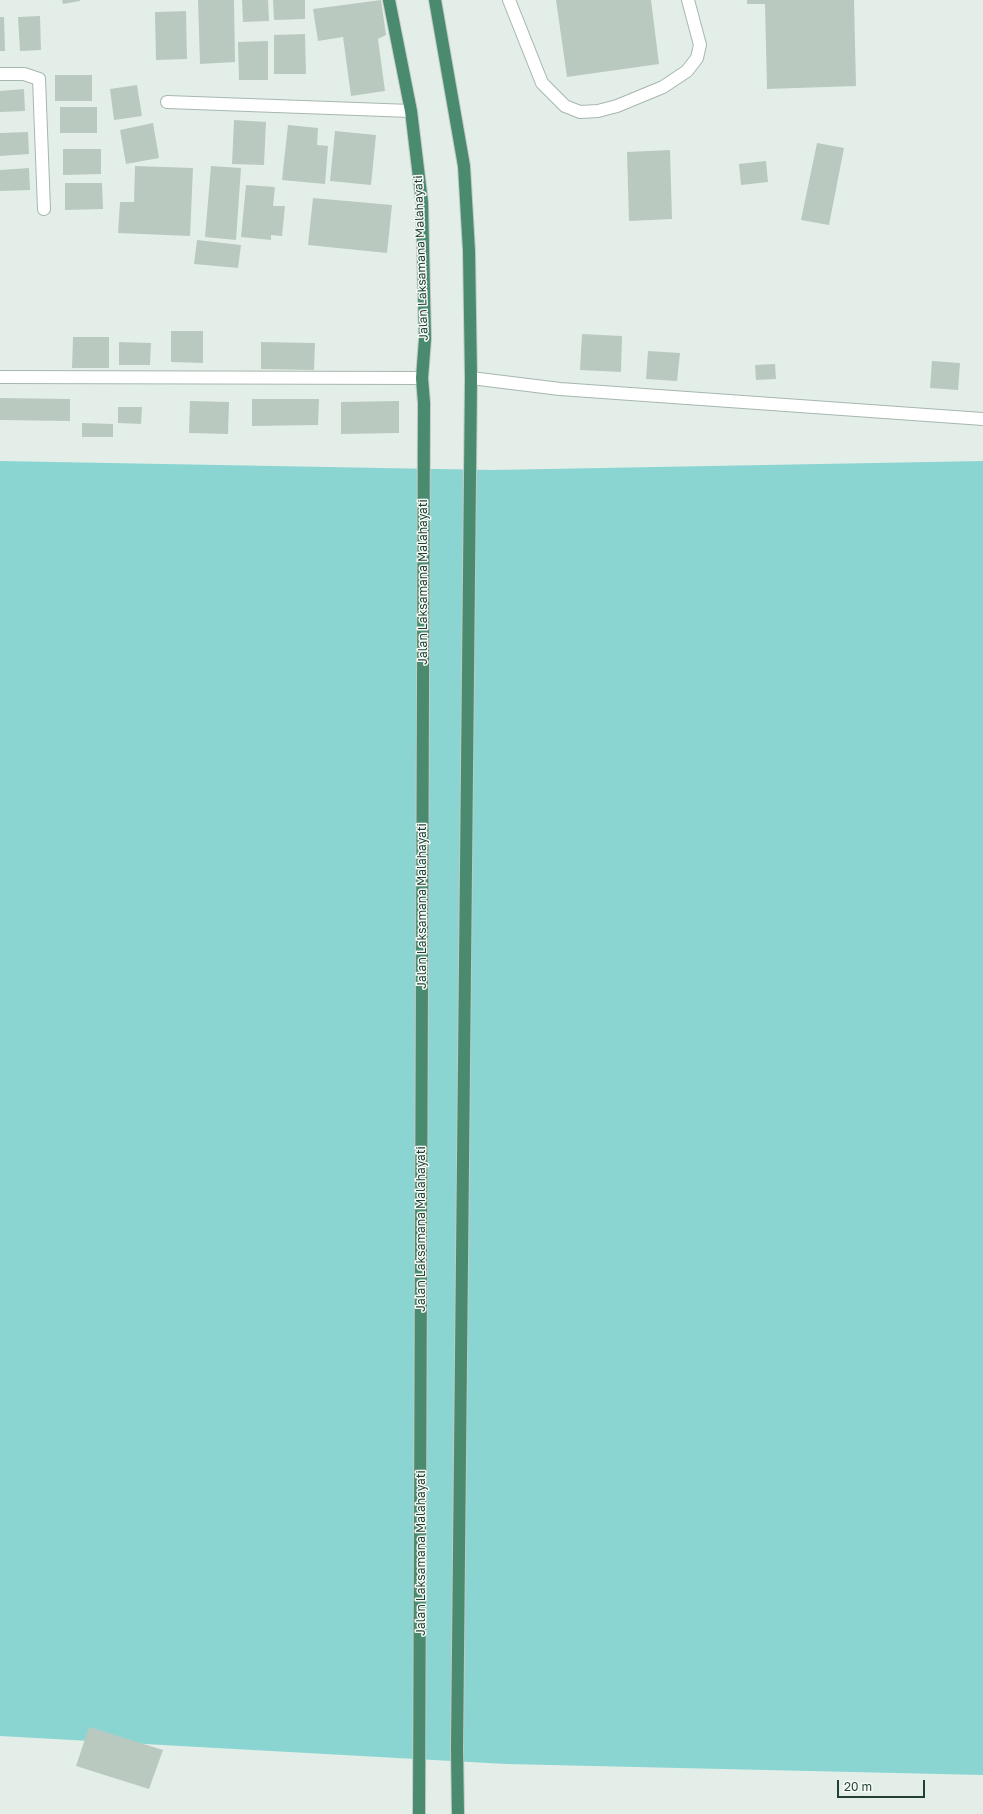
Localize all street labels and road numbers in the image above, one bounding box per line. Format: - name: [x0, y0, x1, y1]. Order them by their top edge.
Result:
- street label: Jalan Laksamana Malahayati: [411, 175, 431, 341]
- street label: Jalan Laksamana Malahayati: [416, 499, 430, 665]
- street label: Jalan Laksamana Malahayati: [415, 823, 429, 989]
- street label: Jalan Laksamana Malahayati: [414, 1146, 428, 1312]
- street label: Jalan Laksamana Malahayati: [414, 1470, 428, 1636]

